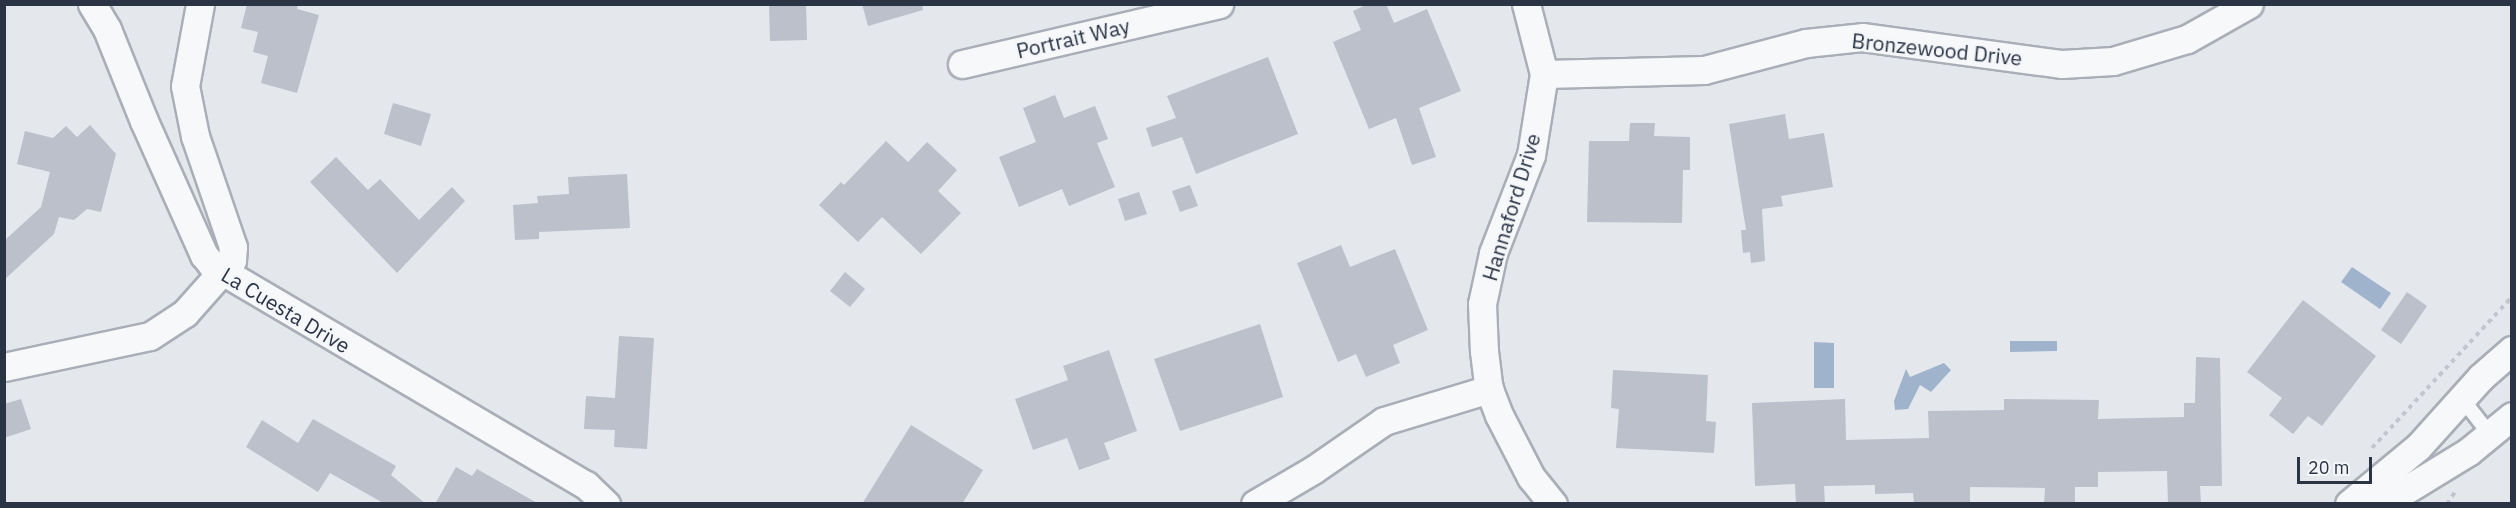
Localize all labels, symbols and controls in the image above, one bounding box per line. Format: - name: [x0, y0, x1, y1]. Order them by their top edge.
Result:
- street label: Portrait Way: [1014, 13, 1132, 63]
- street label: Bronzewood Drive: [1850, 28, 2024, 70]
- street label: Hannaford Drive: [1477, 130, 1545, 284]
- street label: La Cuesta Drive: [217, 262, 355, 358]
- scale bar: [2300, 445, 2375, 483]
- text: 20 m: [2308, 456, 2350, 479]

